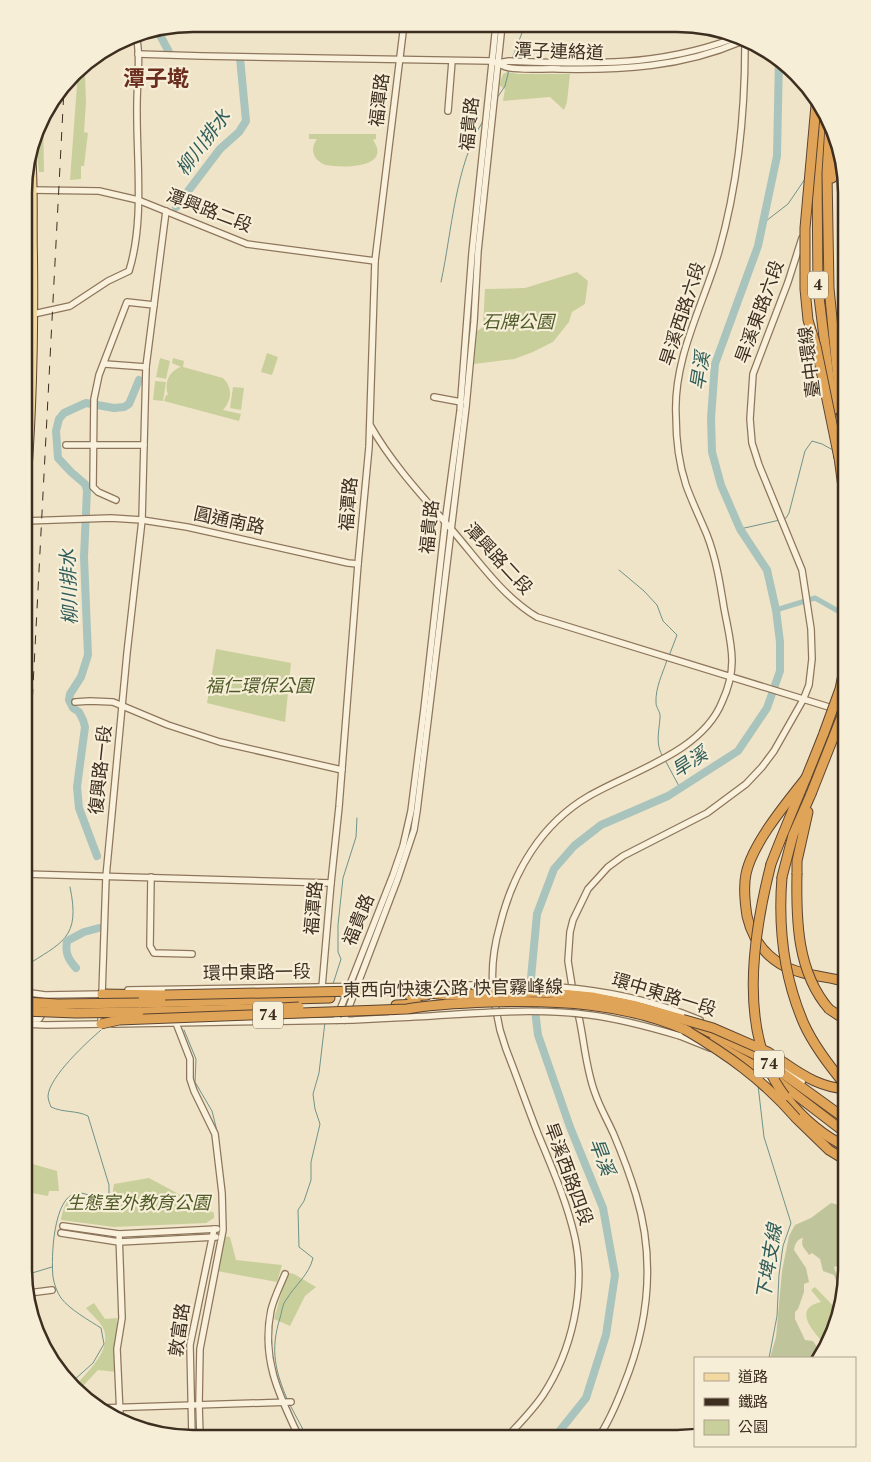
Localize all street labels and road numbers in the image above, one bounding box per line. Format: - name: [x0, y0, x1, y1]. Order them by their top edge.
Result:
- street label: 潭子連絡道: [514, 37, 604, 67]
- street label: 福潭路: [363, 72, 397, 128]
- street label: 福貴路: [454, 96, 486, 152]
- street label: 潭興路二段: [162, 182, 256, 240]
- street label: 旱溪東路六段: [729, 257, 791, 367]
- street label: 旱溪西路六段: [656, 259, 710, 369]
- road number: 4: [808, 272, 828, 298]
- street label: 臺中環線: [792, 325, 828, 399]
- street label: 福潭路: [333, 476, 365, 532]
- street label: 福貴路: [414, 499, 446, 555]
- street label: 圓通南路: [191, 500, 267, 542]
- street label: 潭興路二段: [457, 517, 539, 601]
- street label: 復興路一段: [83, 724, 119, 816]
- street label: 福潭路: [298, 880, 330, 936]
- street label: 福貴路: [336, 890, 382, 950]
- street label: 環中東路一段: [203, 959, 311, 987]
- street label: 環中東路一段: [608, 966, 720, 1024]
- street label: 東西向快速公路 快官霧峰線: [343, 974, 563, 1004]
- road number: 74: [253, 1002, 283, 1028]
- road number: 74: [754, 1050, 784, 1078]
- street label: 旱溪西路四段: [537, 1119, 599, 1229]
- street label: 敦富路: [163, 1301, 197, 1359]

